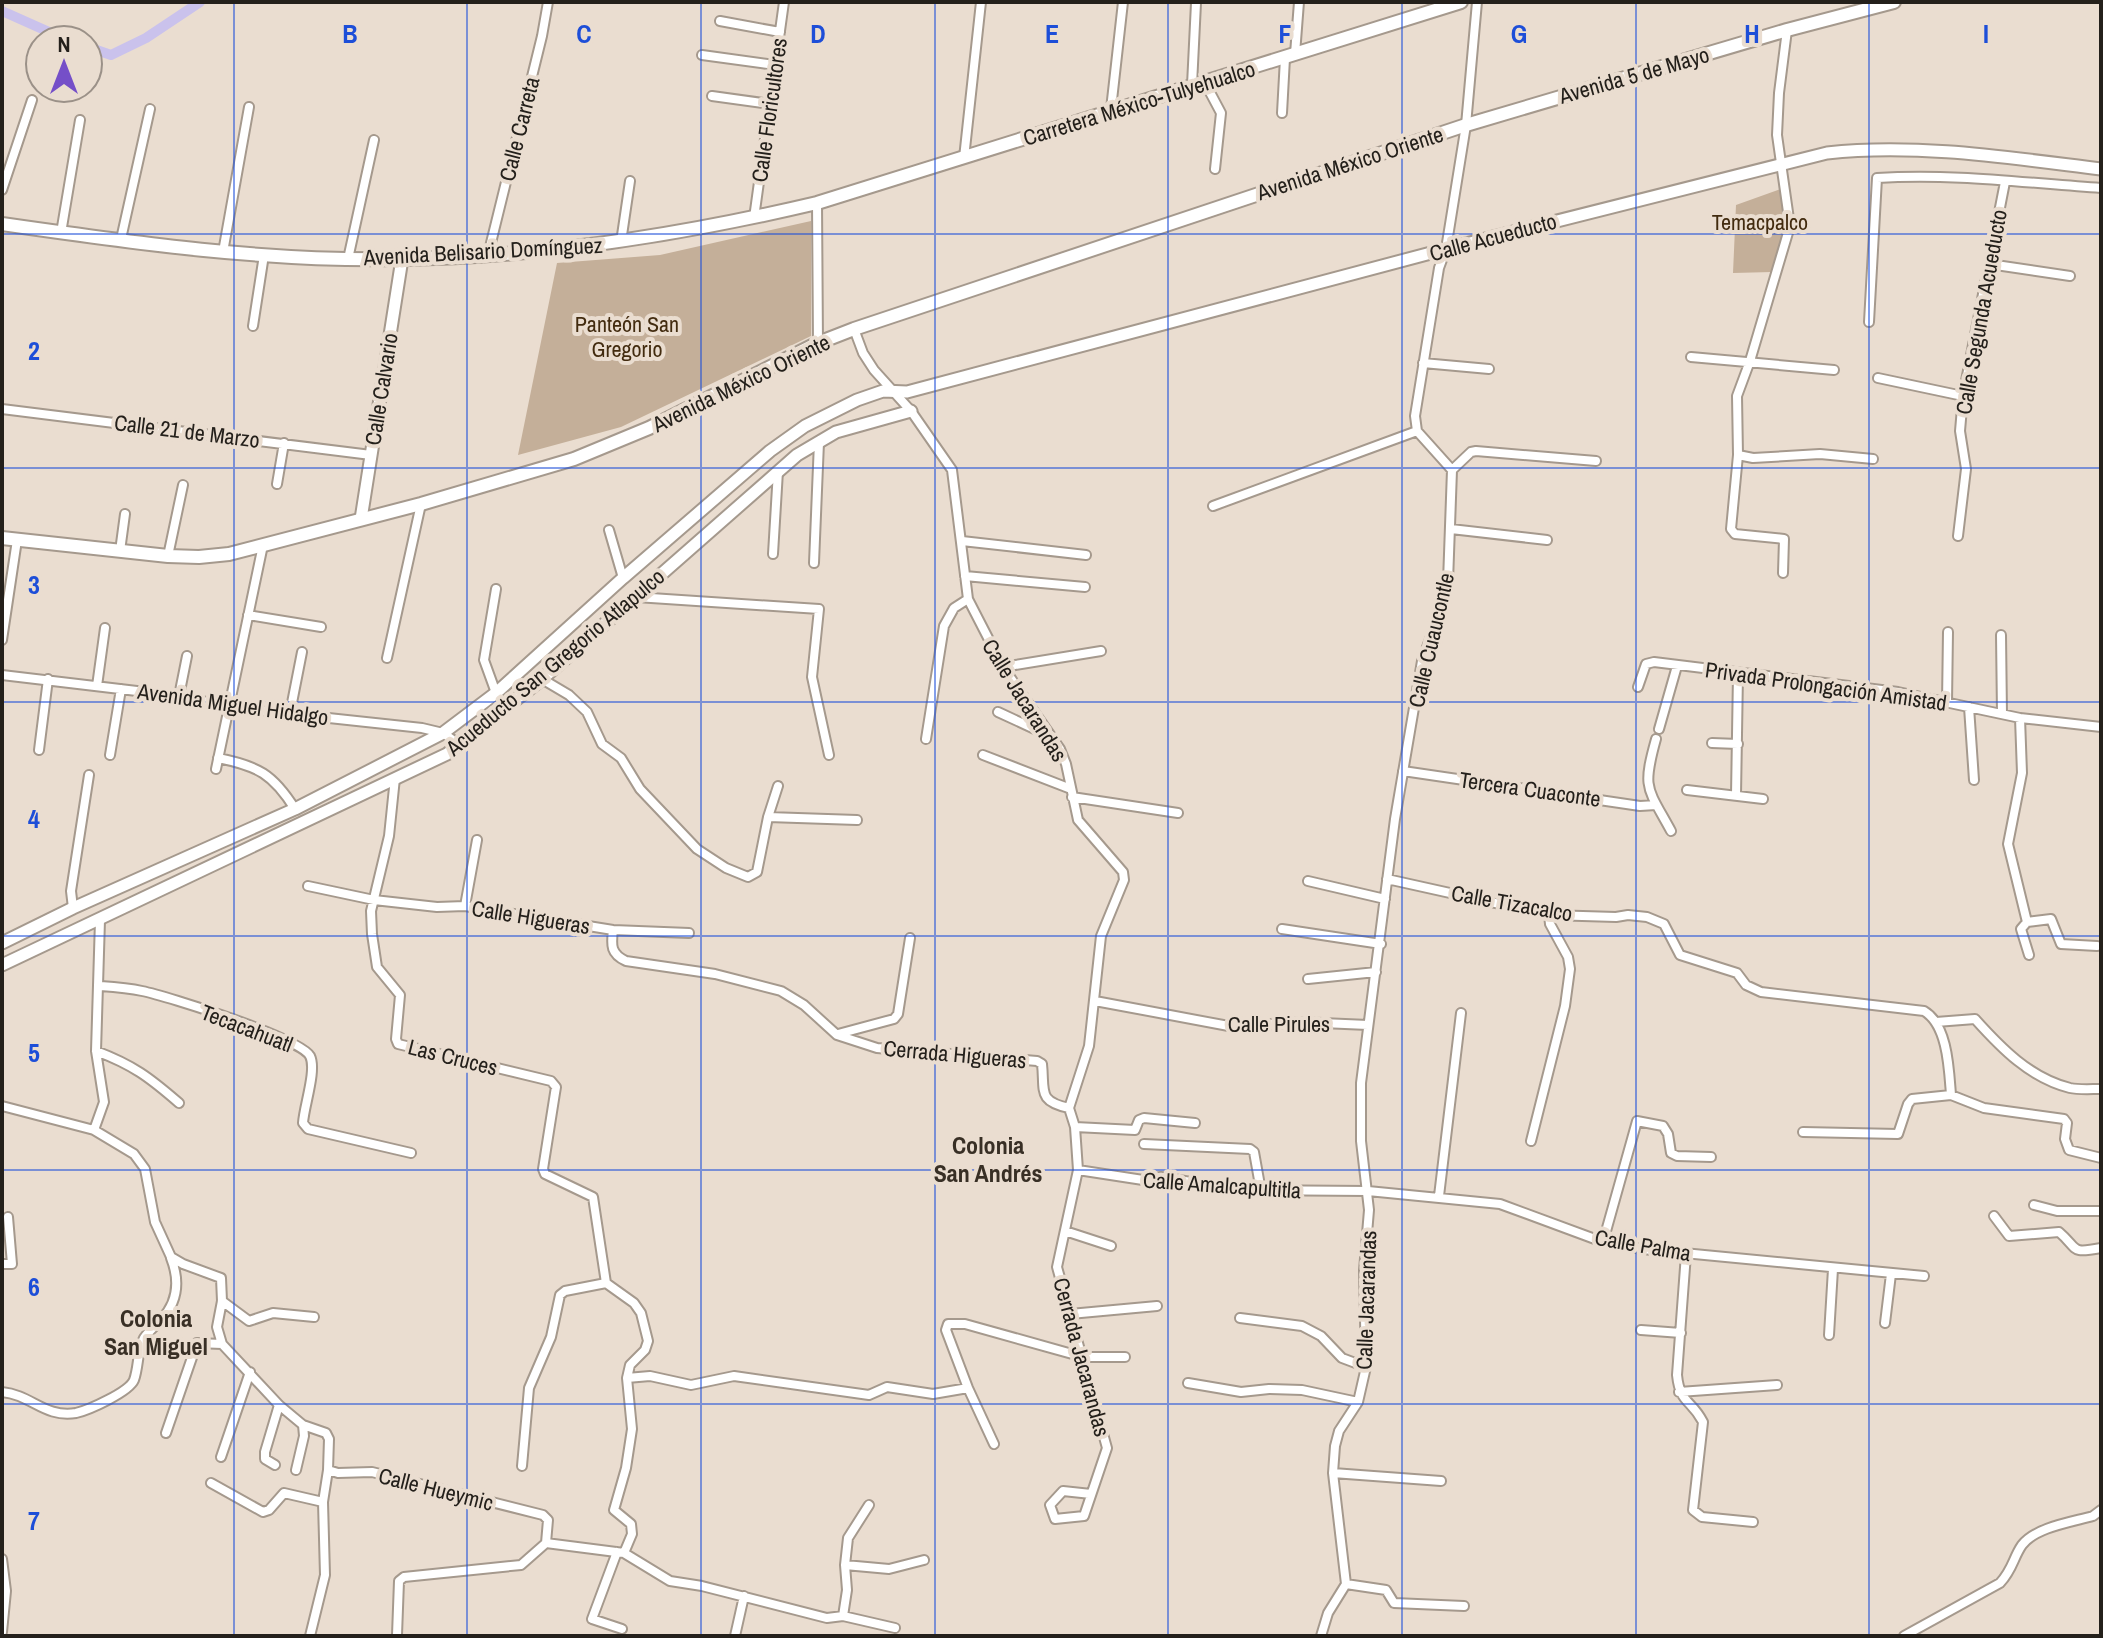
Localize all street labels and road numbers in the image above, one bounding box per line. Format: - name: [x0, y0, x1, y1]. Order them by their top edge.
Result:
- street label: Calle Floricultores: [744, 36, 794, 184]
- street label: Avenida 5 de Mayo: [1554, 39, 1713, 111]
- street label: Carretera México-Tulyehualco: [1019, 53, 1259, 153]
- street label: Calle Carreta: [492, 74, 546, 184]
- street label: Avenida México Oriente: [1252, 119, 1447, 208]
- street label: Calle Acueducto: [1426, 206, 1560, 268]
- street label: Calle Segunda Acueducto: [1948, 207, 2014, 417]
- street label: Avenida Belisario Domínguez: [362, 230, 603, 272]
- street label: Avenida México Oriente: [646, 327, 835, 439]
- street label: Calle Calvario: [357, 331, 405, 447]
- street label: Calle 21 de Marzo: [113, 407, 261, 455]
- street label: Acueducto San Gregorio Atlapulco: [439, 562, 671, 763]
- street label: Calle Cuaucontle: [1401, 570, 1461, 710]
- street label: Calle Jacarandas: [975, 633, 1075, 767]
- street label: Privada Prolongación Amistad: [1703, 654, 1949, 718]
- street label: Avenida Miguel Hidalgo: [135, 676, 330, 732]
- street label: Tercera Cuaconte: [1457, 764, 1603, 814]
- street label: Calle Tizacalco: [1449, 878, 1575, 928]
- street label: Calle Higueras: [470, 893, 592, 941]
- street label: Tecacahuatl: [197, 997, 297, 1059]
- street label: Calle Pirules: [1228, 1009, 1330, 1039]
- street label: Las Cruces: [405, 1031, 501, 1083]
- street label: Cerrada Higueras: [882, 1033, 1028, 1075]
- street label: Calle Amalcapultitla: [1142, 1165, 1302, 1205]
- street label: Calle Palma: [1593, 1222, 1693, 1268]
- street label: Calle Jacarandas: [1349, 1230, 1383, 1370]
- street label: Cerrada Jacarandas: [1046, 1274, 1118, 1440]
- street label: Calle Hueymic: [375, 1460, 497, 1518]

